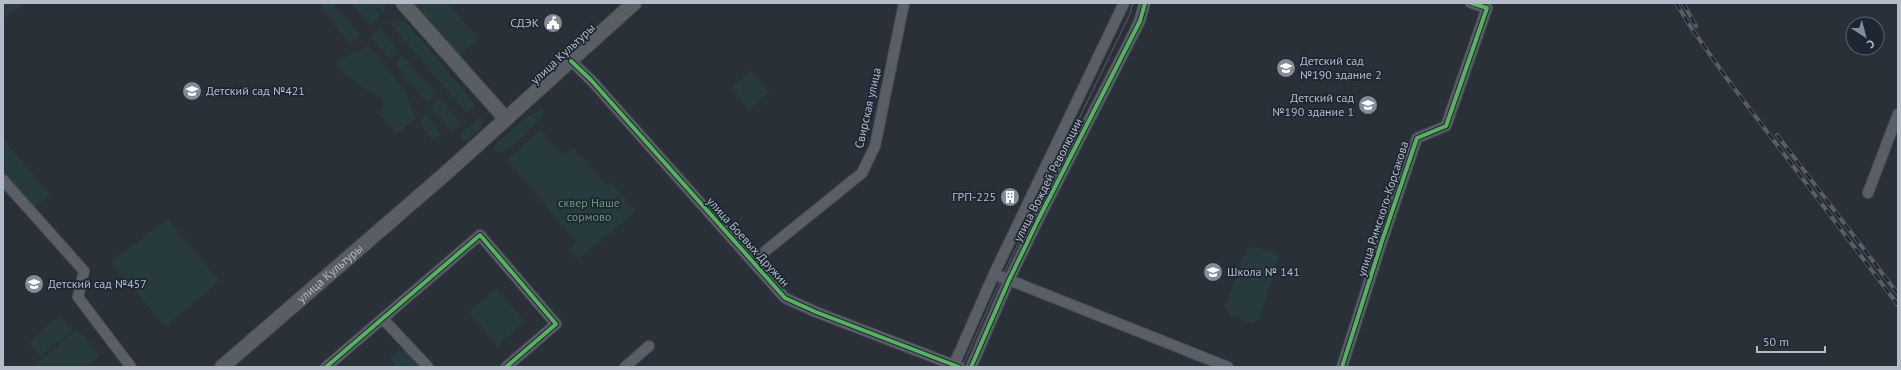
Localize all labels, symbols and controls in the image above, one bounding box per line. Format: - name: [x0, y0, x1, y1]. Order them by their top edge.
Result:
- public building icon: СДЭК: [542, 12, 564, 34]
- place label: СДЭК: [510, 15, 539, 30]
- north arrow: [1845, 16, 1885, 56]
- street label: улица Культуры: [527, 20, 598, 87]
- text: С: [1864, 37, 1877, 52]
- place label: Детский сад №190 здание 2: [1300, 53, 1382, 82]
- school or university icon: Детский сад №190 здание 2: [1275, 57, 1297, 79]
- street label: Свирская улица: [851, 66, 884, 150]
- school or university icon: Детский сад №421: [181, 80, 203, 102]
- place label: Детский сад №421: [206, 83, 305, 98]
- place label: Детский сад №190 здание 1: [1272, 90, 1355, 119]
- school or university icon: Детский сад №190 здание 1: [1357, 94, 1379, 116]
- street label: улица Вождей Революции: [1010, 115, 1085, 244]
- street label: улица Римского-Корсакова: [1354, 139, 1412, 278]
- building icon: ГРП-225: [999, 186, 1021, 208]
- place label: ГРП-225: [952, 189, 996, 204]
- street label: улица Боевых Дружин: [704, 193, 793, 290]
- park label: сквер Наше сормово: [558, 195, 620, 224]
- street label: улица Культуры: [294, 240, 366, 306]
- school or university icon: Школа № 141: [1202, 261, 1224, 283]
- place label: Школа № 141: [1227, 264, 1300, 279]
- school or university icon: Детский сад №457: [23, 273, 45, 295]
- place label: Детский сад №457: [48, 276, 147, 291]
- scale bar: [1757, 328, 1825, 354]
- text: 50 m: [1763, 334, 1789, 349]

